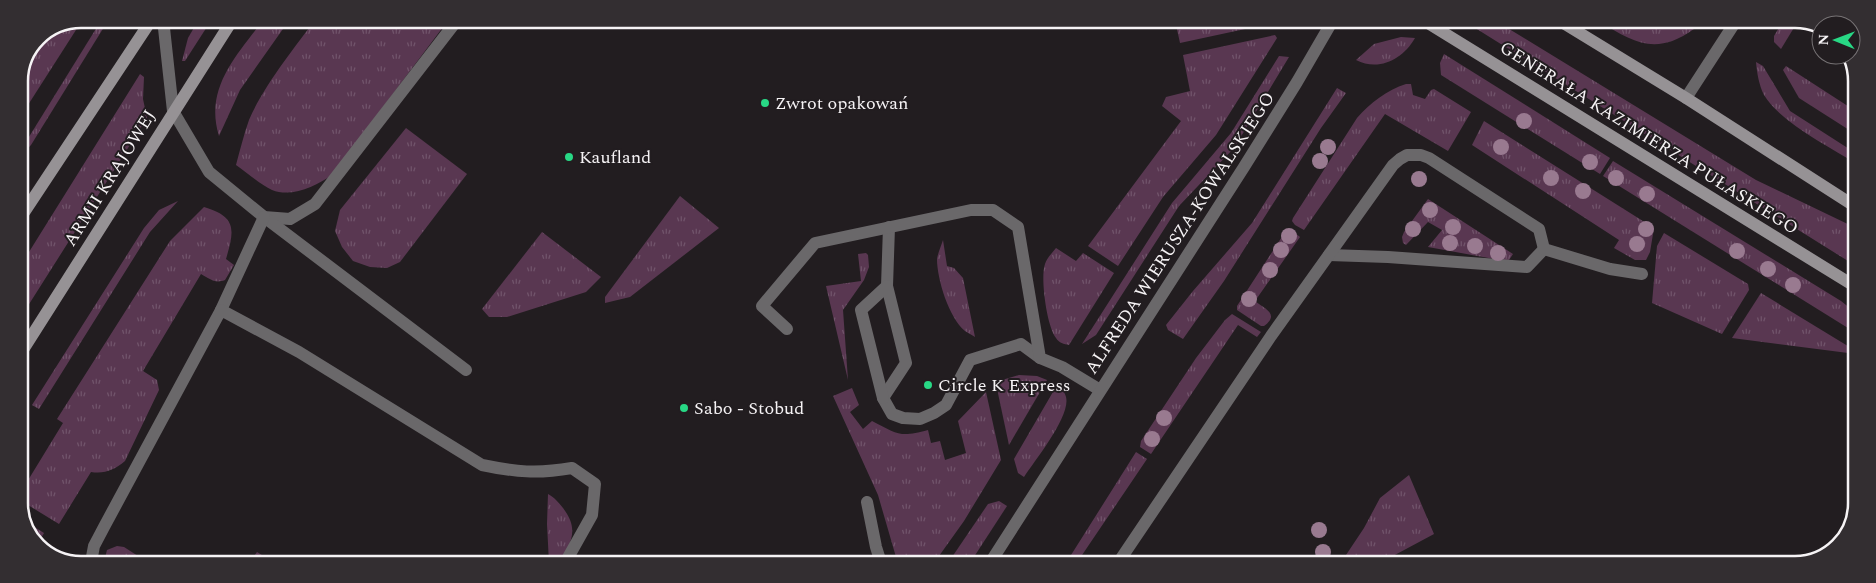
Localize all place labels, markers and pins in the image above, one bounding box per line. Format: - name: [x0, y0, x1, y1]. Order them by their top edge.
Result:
- place label: Zwrot opakowań: [775, 90, 909, 117]
- marker: Zwrot opakowań: [759, 97, 771, 109]
- place label: Kaufland: [579, 144, 651, 171]
- marker: Kaufland: [563, 151, 575, 163]
- place label: Circle K Express: [938, 372, 1071, 399]
- marker: Circle K Express: [922, 379, 934, 391]
- place label: Sabo - Stobud: [694, 395, 804, 422]
- marker: Sabo - Stobud: [678, 402, 690, 414]

